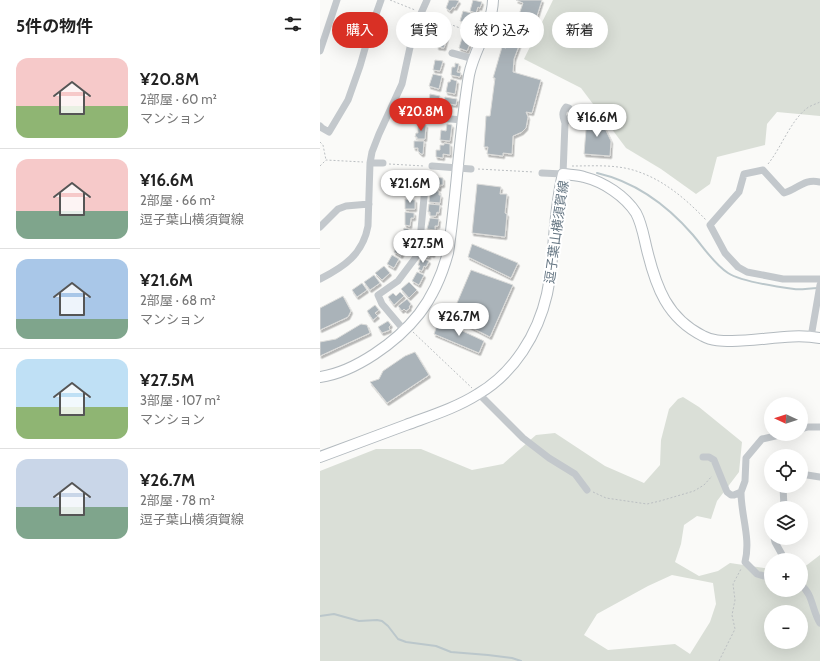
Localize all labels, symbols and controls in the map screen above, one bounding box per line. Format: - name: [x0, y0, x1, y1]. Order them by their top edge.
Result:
- chip: 購入: [332, 12, 388, 48]
- chip: 賃貸: [396, 12, 452, 48]
- chip: 絞り込み: [460, 12, 544, 48]
- chip: 新着: [552, 12, 608, 48]
- icon: filters: [282, 13, 304, 35]
- text: 5件の物件: [16, 16, 93, 36]
- text: ¥20.8M: [140, 69, 199, 89]
- icon: home: [48, 74, 96, 122]
- text: 2部屋 · 60 m²: [140, 91, 217, 107]
- pin: ¥20.8M: [388, 98, 454, 132]
- text: ¥20.8M: [398, 103, 444, 119]
- pin: ¥16.6M: [564, 104, 630, 138]
- text: ¥16.6M: [577, 109, 617, 125]
- text: マンション: [140, 110, 205, 126]
- text: ¥16.6M: [140, 170, 194, 190]
- pin: ¥21.6M: [377, 170, 443, 204]
- icon: home: [48, 175, 96, 223]
- text: ¥21.6M: [390, 175, 430, 191]
- street label: 逗子葉山横須賀線: [541, 179, 571, 285]
- text: 2部屋 · 66 m²: [140, 192, 215, 208]
- text: 逗子葉山横須賀線: [140, 211, 244, 227]
- pin: ¥27.5M: [390, 230, 456, 264]
- text: ¥27.5M: [402, 235, 444, 251]
- text: ¥21.6M: [140, 270, 193, 290]
- icon: home: [48, 275, 96, 323]
- text: 2部屋 · 68 m²: [140, 292, 216, 308]
- pin: ¥26.7M: [426, 303, 492, 337]
- text: ¥26.7M: [438, 308, 480, 324]
- text: マンション: [140, 311, 205, 327]
- text: ¥27.5M: [140, 370, 194, 390]
- icon: home: [48, 375, 96, 423]
- text: 3部屋 · 107 m²: [140, 392, 220, 408]
- north arrow: [764, 397, 808, 441]
- map controls: [764, 397, 808, 649]
- text: マンション: [140, 411, 205, 427]
- button: locate: [764, 449, 808, 493]
- text: ¥26.7M: [140, 470, 195, 490]
- icon: home: [48, 475, 96, 523]
- text: 2部屋 · 78 m²: [140, 492, 215, 508]
- button: layers: [764, 501, 808, 545]
- text: 逗子葉山横須賀線: [140, 511, 244, 527]
- button: +: [764, 553, 808, 597]
- button: −: [764, 605, 808, 649]

